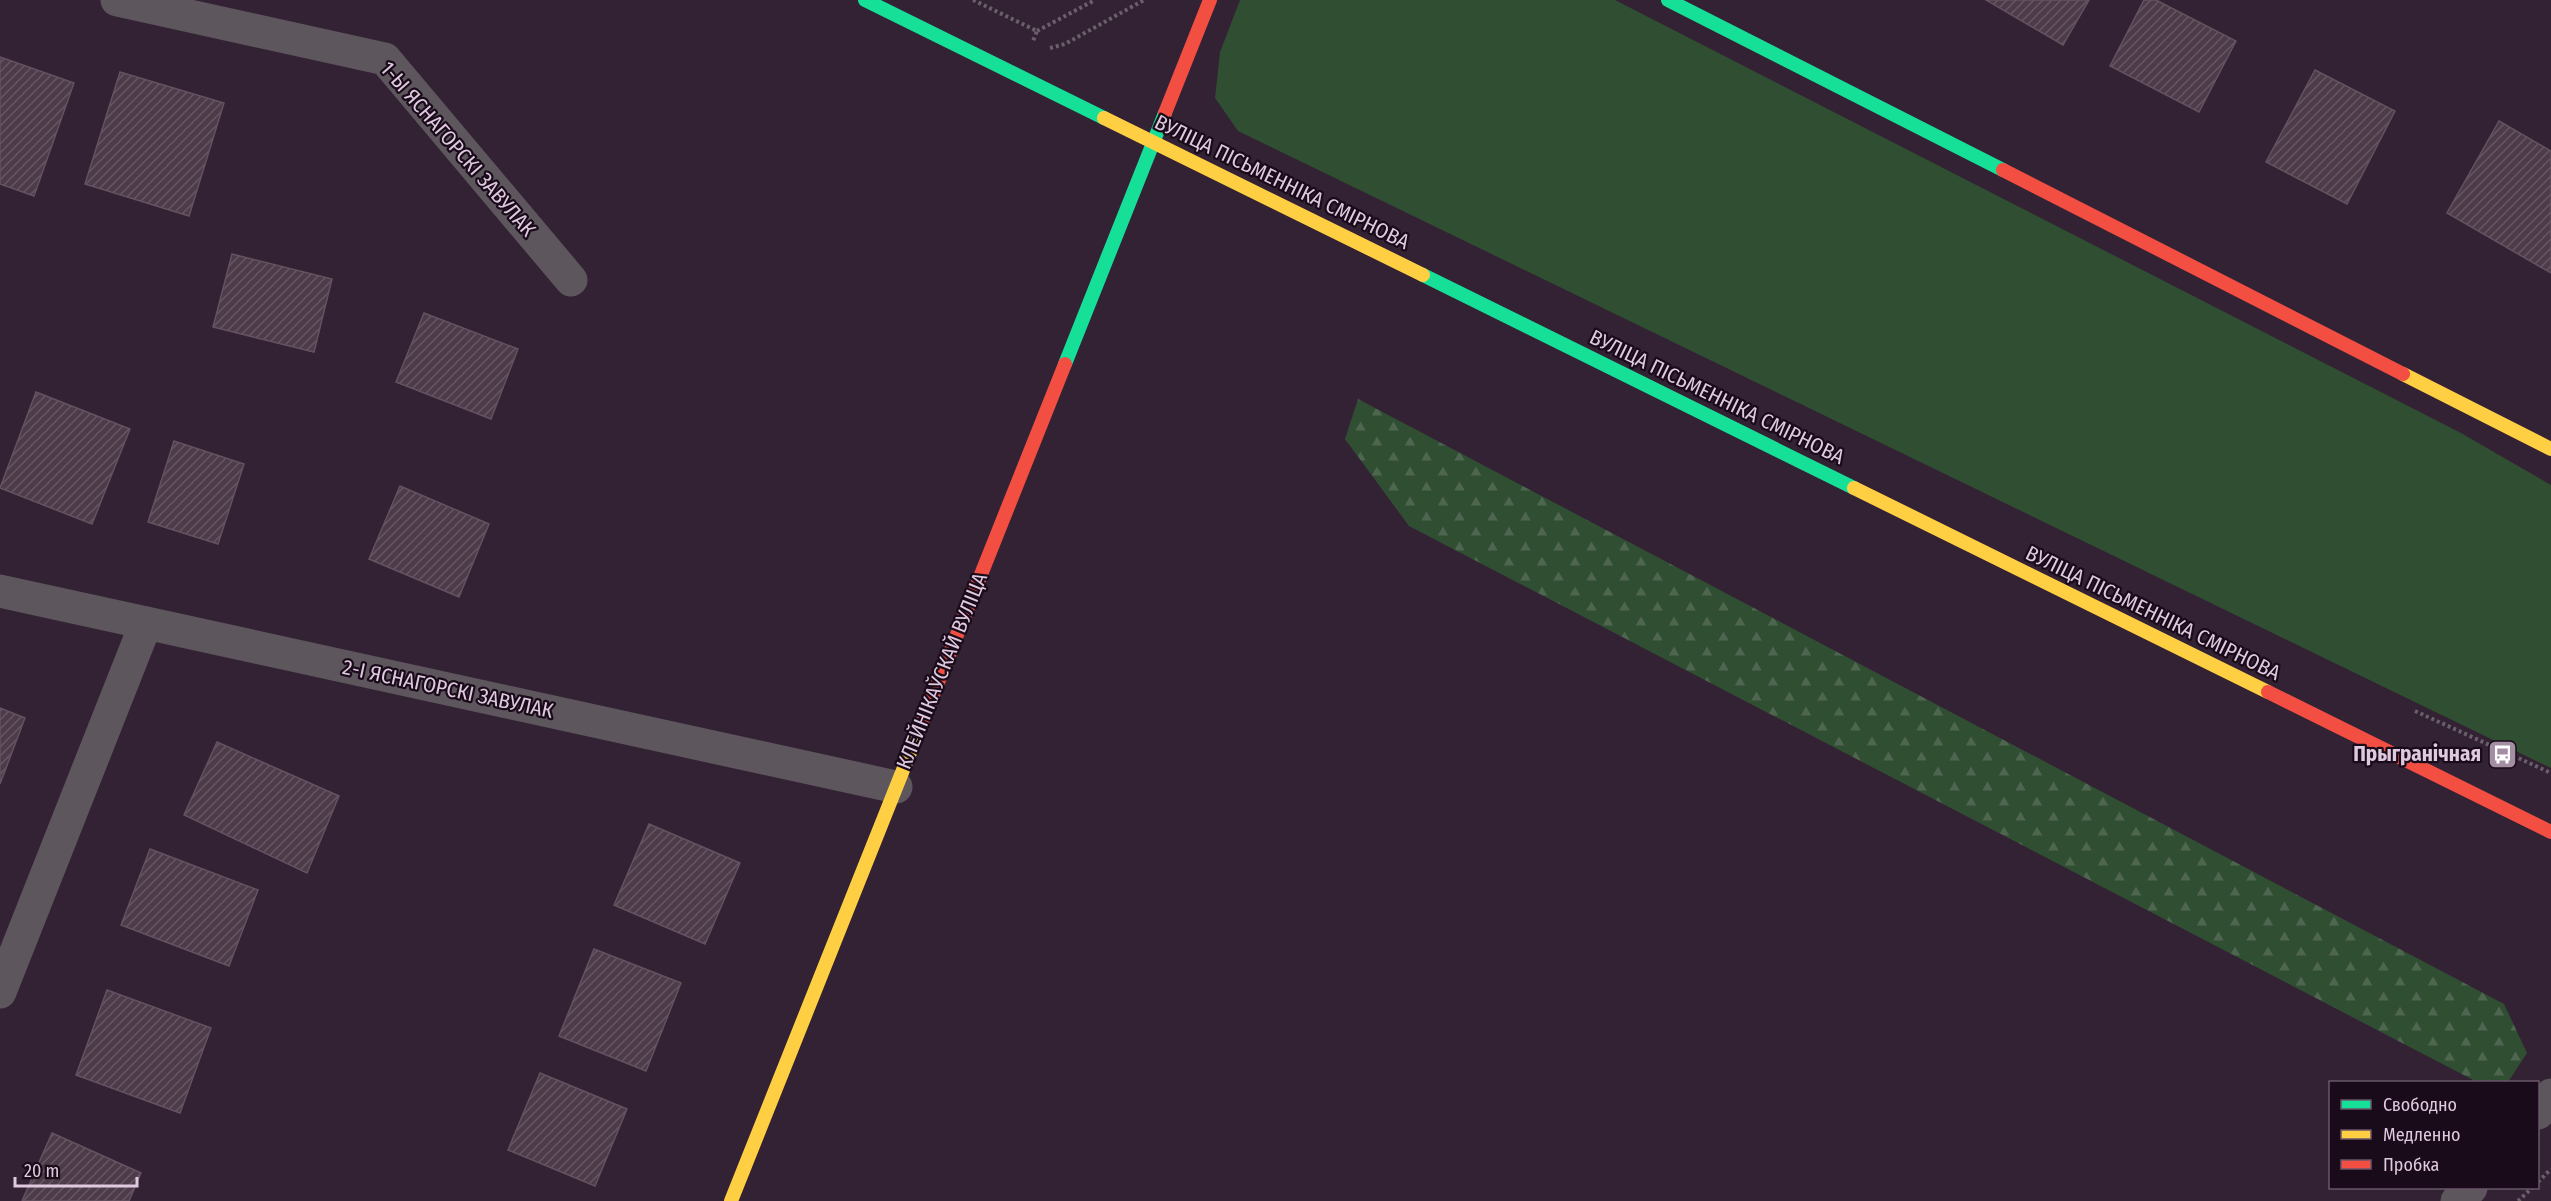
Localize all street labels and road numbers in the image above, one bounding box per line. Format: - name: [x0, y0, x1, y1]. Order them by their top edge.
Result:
- street label: 1-Ы ЯСНАГОРСКІ ЗАВУЛАК: [375, 56, 542, 243]
- street label: ВУЛІЦА ПІСЬМЕННІКА СМІРНОВА: [1150, 109, 1414, 255]
- street label: ВУЛІЦА ПІСЬМЕННІКА СМІРНОВА: [1585, 324, 1849, 470]
- street label: ВУЛІЦА ПІСЬМЕННІКА СМІРНОВА: [2021, 540, 2285, 686]
- street label: КЛЕЙНІКАЎСКАЙ ВУЛІЦА: [891, 569, 993, 773]
- street label: 2-І ЯСНАГОРСКІ ЗАВУЛАК: [340, 654, 556, 724]

